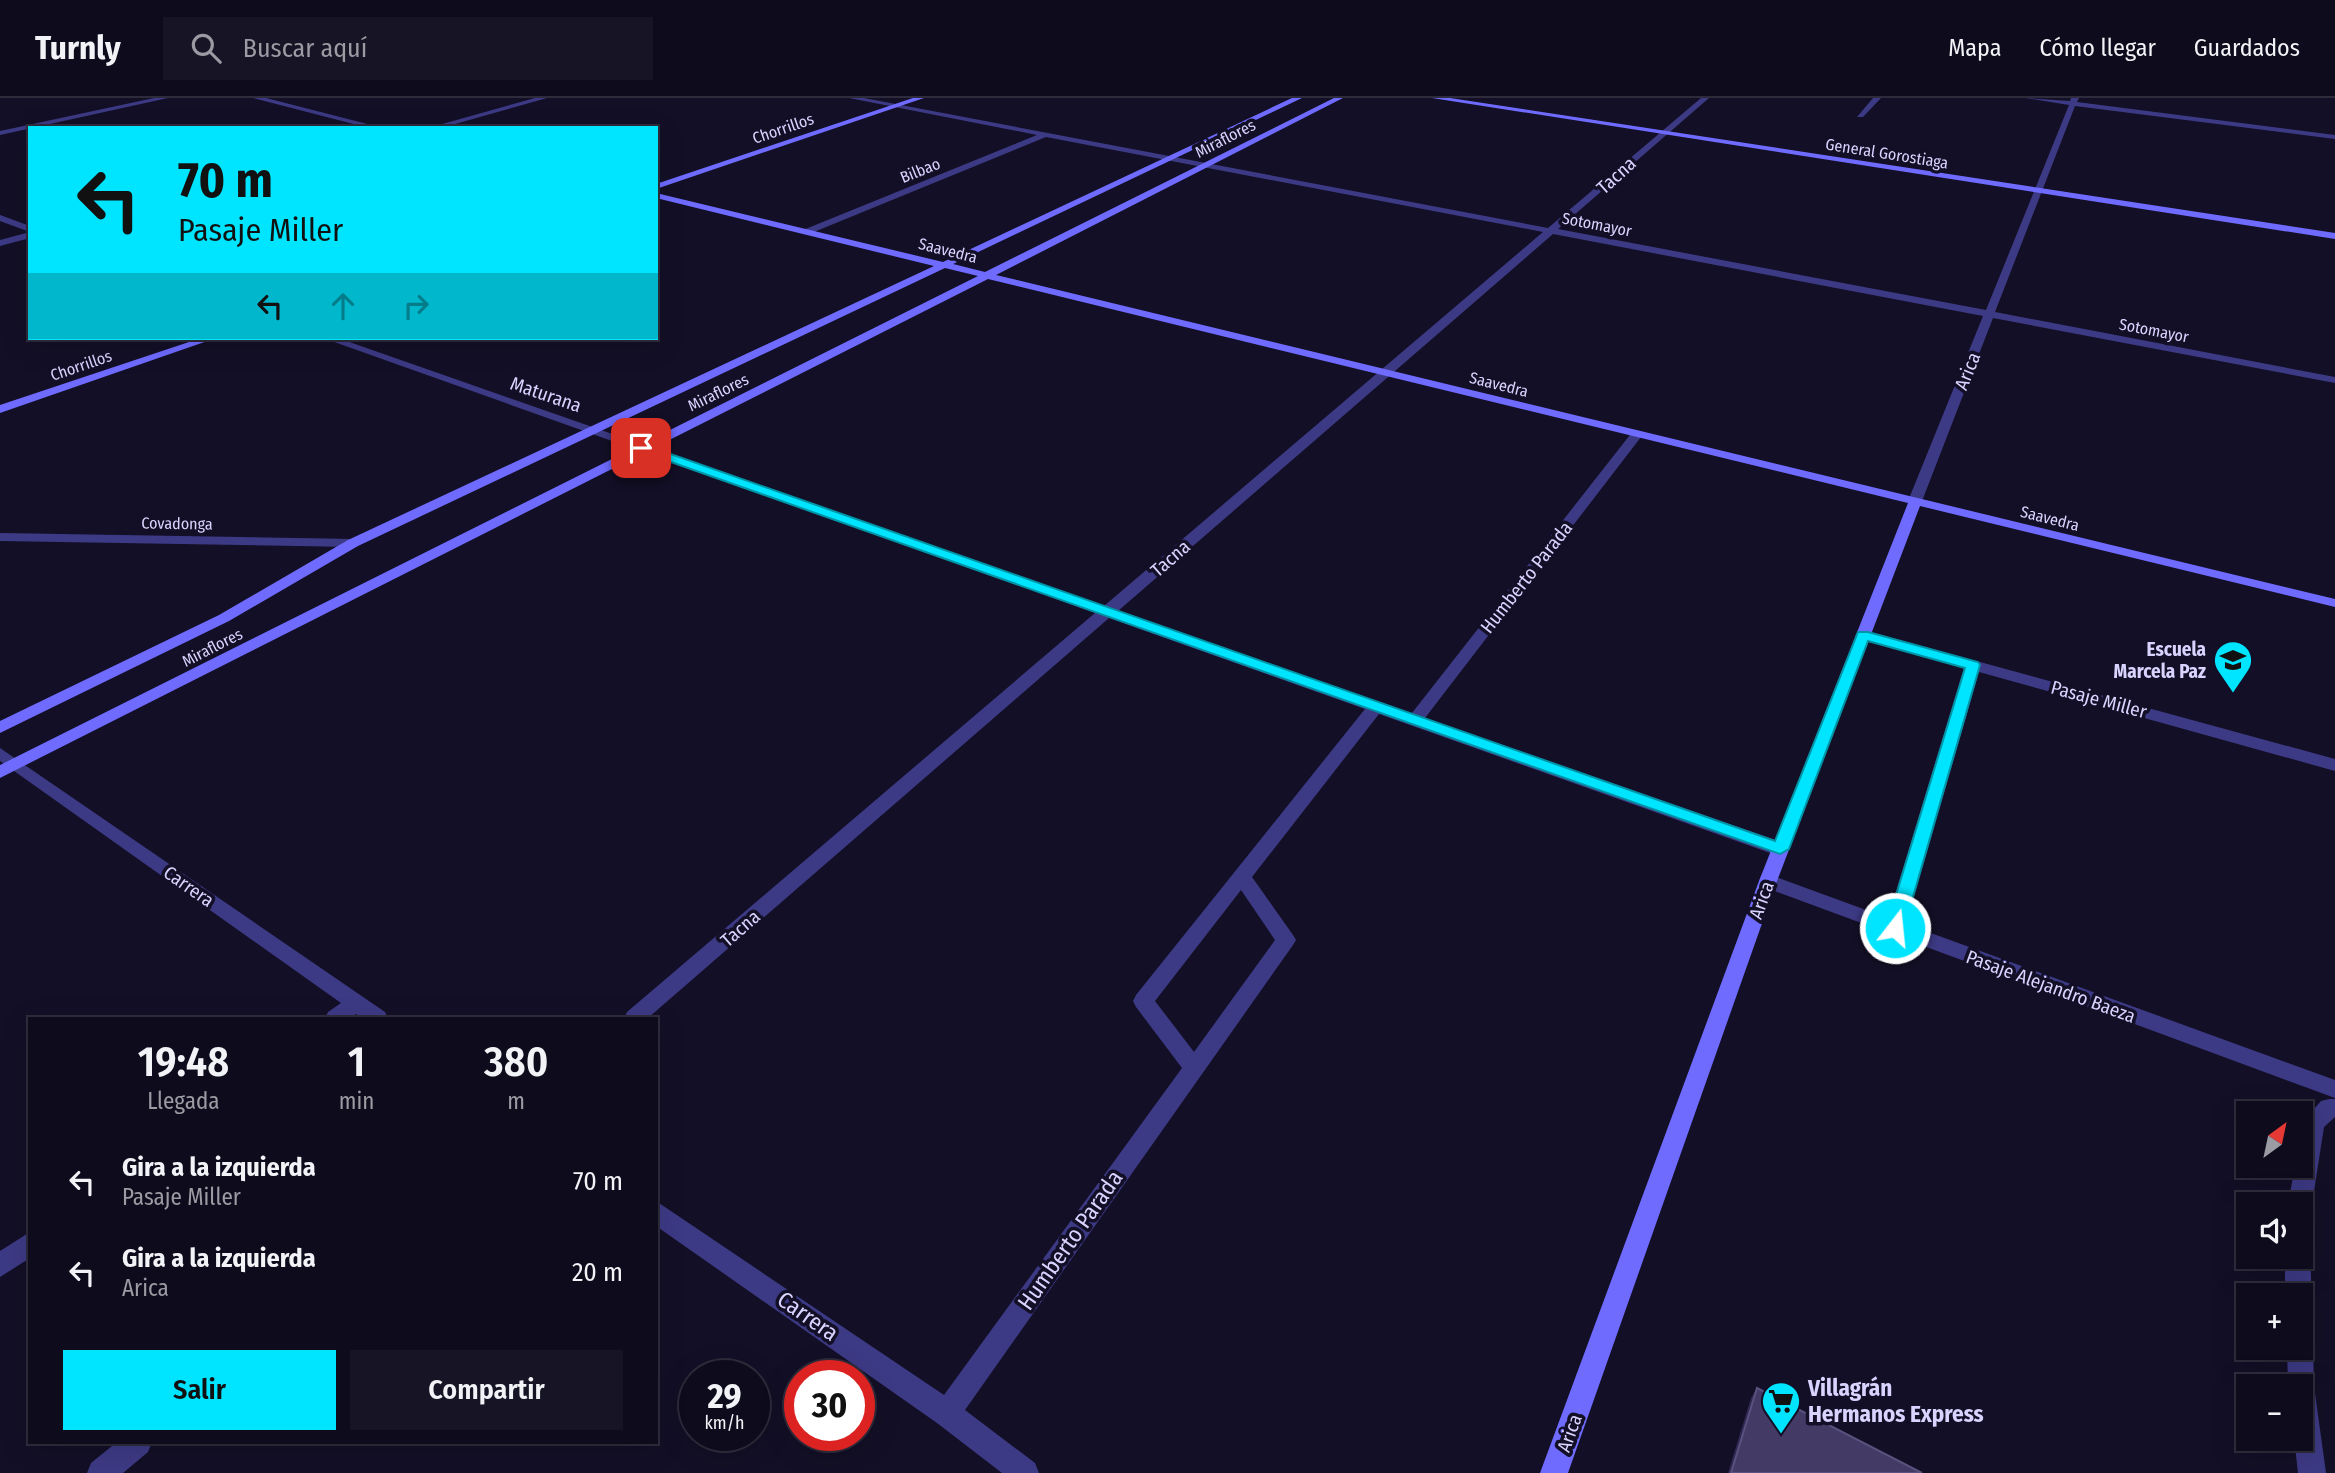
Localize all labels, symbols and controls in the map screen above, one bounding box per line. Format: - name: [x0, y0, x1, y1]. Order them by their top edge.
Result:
- search box: [163, 17, 653, 80]
- text: Turnly: [35, 28, 121, 68]
- icon: search: [187, 29, 225, 67]
- text: Buscar aquí: [243, 33, 367, 64]
- text: Mapa: [1948, 34, 2001, 62]
- text: Cómo llegar: [2039, 34, 2156, 62]
- text: Guardados: [2194, 34, 2300, 62]
- street label: Chorrillos: [750, 109, 816, 148]
- street label: Miraflores: [1192, 115, 1259, 162]
- street label: General Gorostiaga: [1824, 134, 1950, 173]
- text: 70 m: [178, 151, 273, 210]
- street label: Tacna: [1592, 152, 1641, 199]
- icon: left: [63, 154, 154, 245]
- street label: Bilbao: [897, 154, 943, 187]
- street label: Sotomayor: [1560, 208, 1634, 241]
- text: Pasaje Miller: [178, 211, 343, 249]
- street label: Saavedra: [917, 234, 979, 267]
- icon: left: [251, 287, 289, 325]
- icon: ahead: [324, 287, 362, 325]
- icon: right: [397, 287, 435, 325]
- street label: Sotomayor: [2117, 314, 2191, 347]
- street label: Chorrillos: [48, 346, 114, 385]
- street label: Arica: [1950, 349, 1985, 393]
- street label: Saavedra: [1468, 368, 1530, 401]
- street label: Miraflores: [685, 370, 752, 415]
- street label: Maturana: [507, 372, 584, 417]
- pin: [611, 418, 671, 478]
- icon: arrive: [622, 429, 660, 467]
- street label: Saavedra: [2019, 502, 2081, 535]
- street label: Covadonga: [141, 513, 213, 534]
- street label: Humberto Parada: [1476, 517, 1577, 638]
- street label: Tacna: [1146, 535, 1195, 582]
- street label: Miraflores: [179, 624, 246, 671]
- place label: Escuela Marcela Paz: [2114, 638, 2206, 683]
- school or university icon: Escuela Marcela Paz: [2212, 639, 2254, 694]
- street label: Pasaje Miller: [2049, 676, 2150, 723]
- street label: Carrera: [159, 861, 218, 912]
- street label: Arica: [1744, 878, 1779, 922]
- position arrow: [1858, 891, 1932, 965]
- street label: Tacna: [716, 905, 765, 952]
- street label: Pasaje Alejandro Baeza: [1963, 945, 2139, 1028]
- text: 19:48: [138, 1037, 229, 1087]
- text: 1: [348, 1037, 365, 1087]
- text: 380: [484, 1037, 548, 1087]
- text: Llegada: [147, 1087, 220, 1115]
- text: min: [339, 1087, 374, 1115]
- text: m: [507, 1087, 525, 1115]
- north arrow: [2236, 1101, 2314, 1178]
- map controls: [2236, 1101, 2313, 1451]
- text: Gira a la izquierda: [122, 1152, 316, 1183]
- icon: left: [63, 1163, 101, 1201]
- street label: Humberto Parada: [1011, 1165, 1129, 1315]
- text: 70 m: [573, 1166, 623, 1197]
- text: Pasaje Miller: [122, 1183, 241, 1211]
- button: sound: [2236, 1192, 2313, 1269]
- text: Gira a la izquierda: [122, 1243, 316, 1274]
- icon: left: [63, 1254, 101, 1292]
- text: 20 m: [572, 1257, 623, 1288]
- text: Arica: [122, 1274, 169, 1302]
- button: +: [2236, 1283, 2313, 1360]
- street label: Carrera: [772, 1285, 844, 1347]
- button: Salir: [63, 1350, 336, 1430]
- button: Compartir: [350, 1350, 623, 1430]
- speed limit sign: 30: [784, 1360, 875, 1451]
- place label: Villagrán Hermanos Express: [1807, 1374, 1984, 1428]
- button: −: [2236, 1374, 2313, 1451]
- text: 29: [707, 1375, 742, 1417]
- supermarket icon: Villagrán Hermanos Express: [1760, 1380, 1802, 1435]
- street label: Arica: [1552, 1411, 1587, 1455]
- text: km/h: [704, 1412, 745, 1434]

